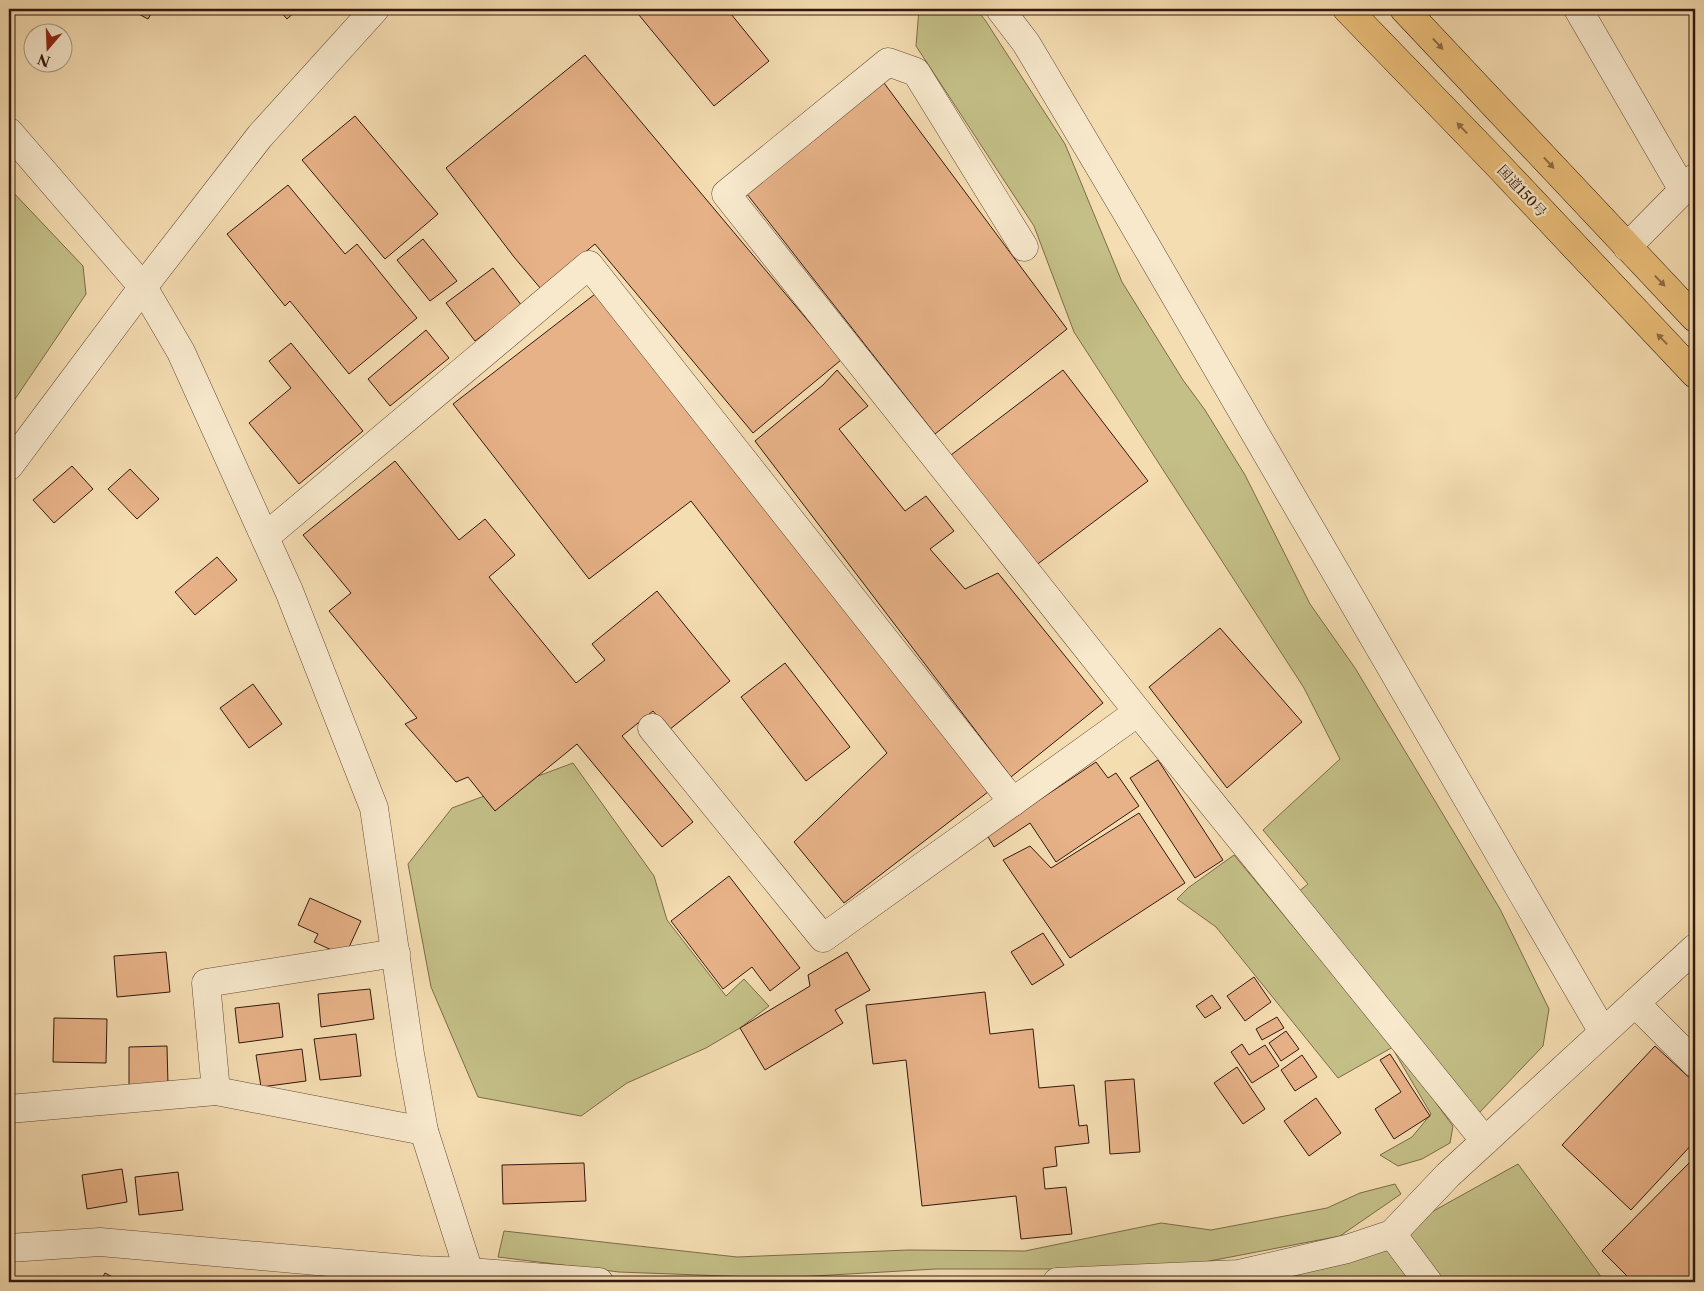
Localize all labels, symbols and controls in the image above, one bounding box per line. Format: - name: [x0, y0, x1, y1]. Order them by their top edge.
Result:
- north arrow: [22, 22, 72, 72]
- one-way arrow: [1432, 38, 1444, 50]
- text: N: [35, 50, 52, 71]
- one-way arrow: [1456, 122, 1468, 134]
- one-way arrow: [1543, 157, 1555, 169]
- street label: 国道150号: [1493, 161, 1551, 221]
- one-way arrow: [1654, 275, 1666, 287]
- one-way arrow: [1656, 333, 1668, 345]

